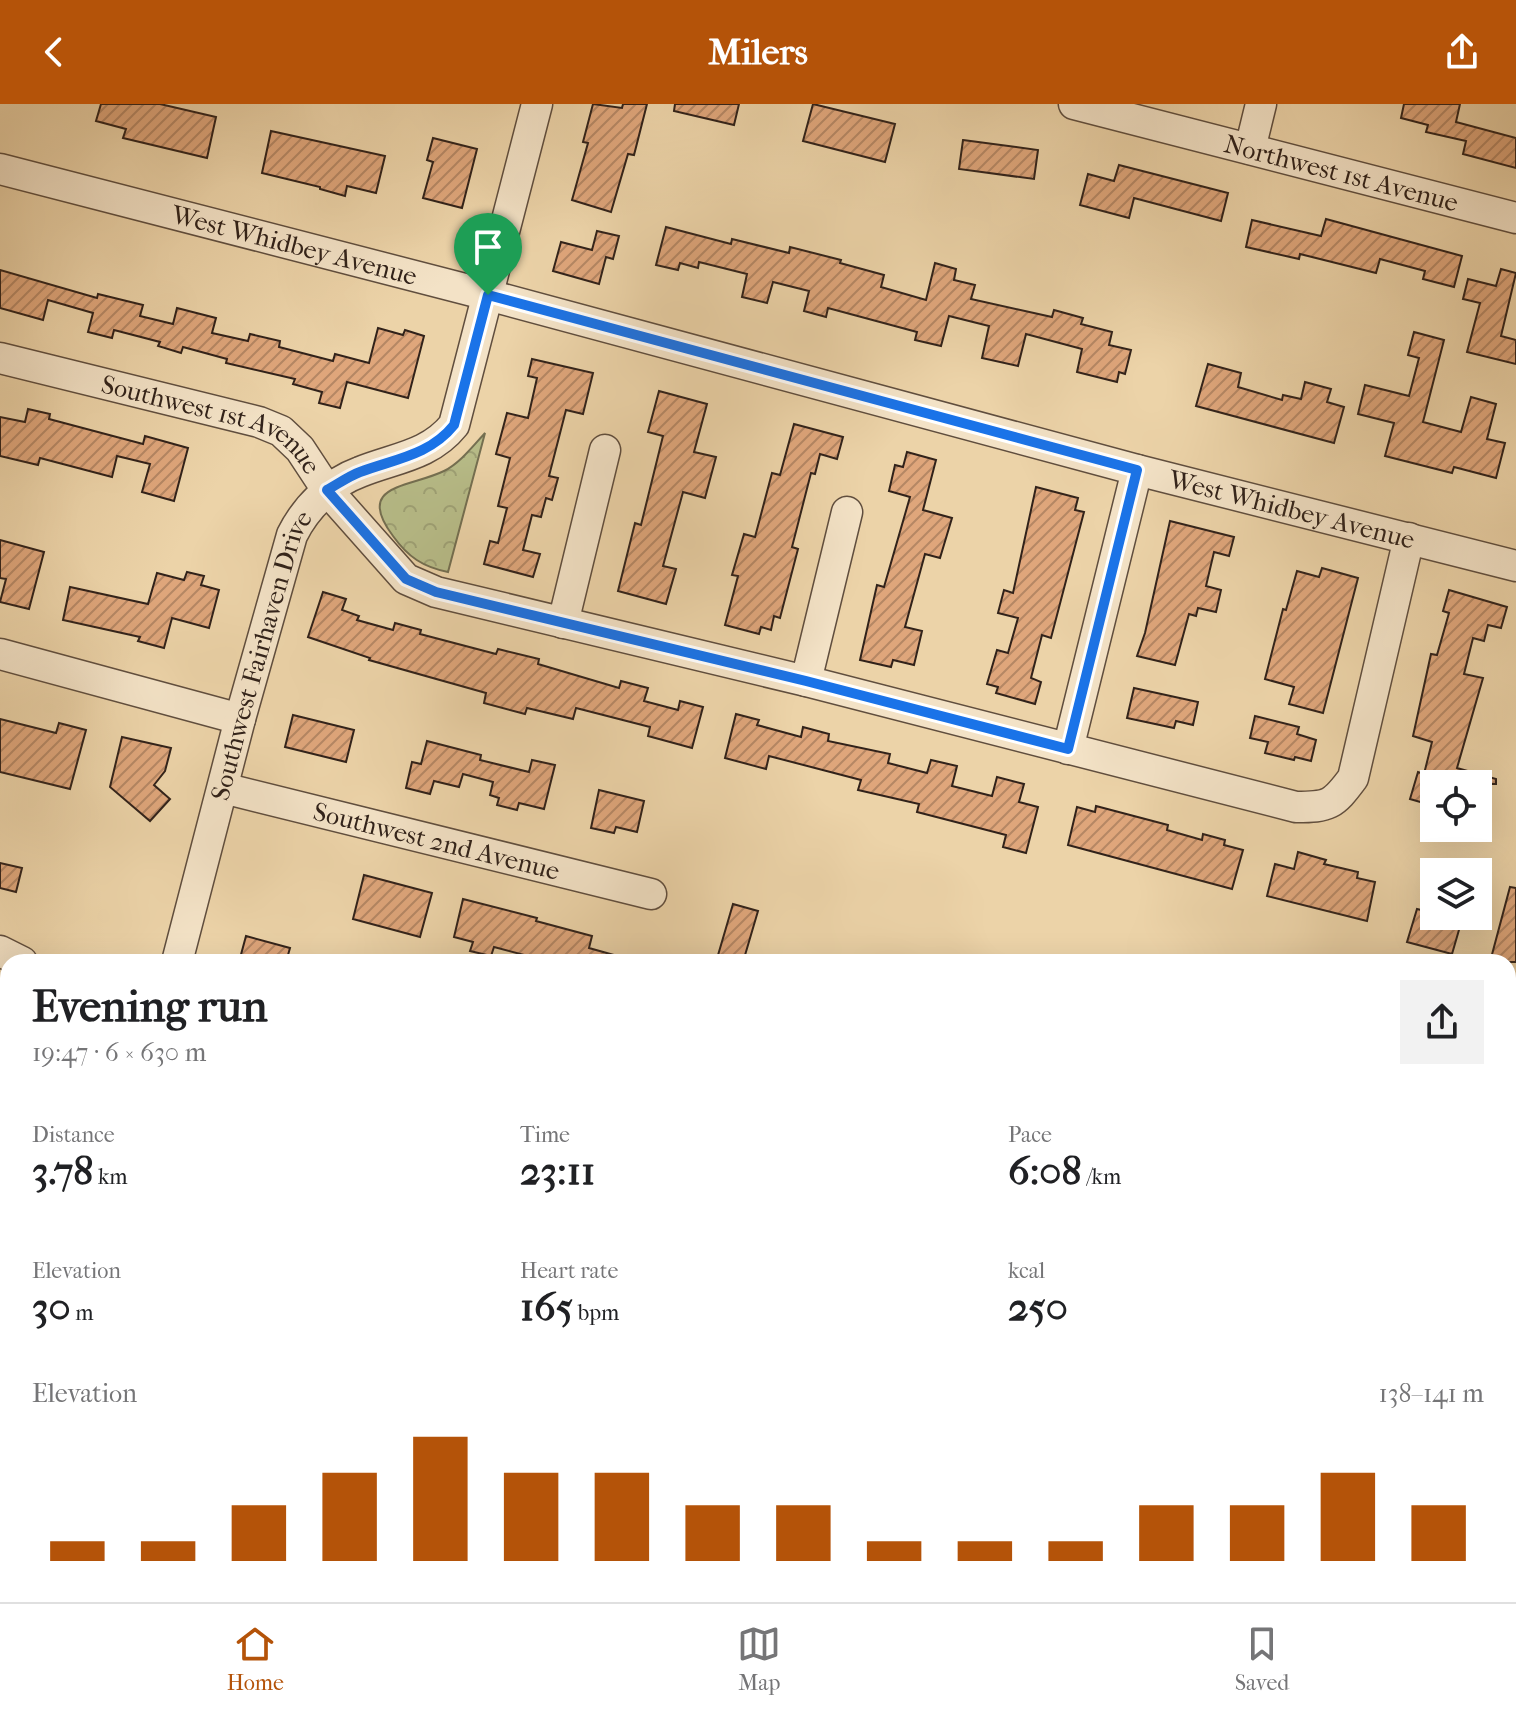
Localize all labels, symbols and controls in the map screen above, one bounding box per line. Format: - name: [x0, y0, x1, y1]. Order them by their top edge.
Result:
- icon: back: [32, 30, 76, 74]
- icon: share: [1440, 30, 1484, 74]
- text: Milers: [708, 31, 808, 73]
- street label: Northwest 1st Avenue: [1221, 128, 1462, 219]
- street label: West Whidbey Avenue: [167, 199, 420, 292]
- pin: [454, 213, 522, 295]
- icon: arrive: [466, 225, 510, 269]
- street label: Southwest 1st Avenue: [98, 369, 327, 480]
- street label: West Whidbey Avenue: [1165, 463, 1418, 556]
- street label: Southwest Fairhaven Drive: [205, 504, 319, 804]
- map controls: [1420, 770, 1492, 930]
- button: locate: [1420, 770, 1492, 842]
- street label: Southwest 2nd Avenue: [310, 796, 563, 887]
- button: layers: [1420, 858, 1492, 930]
- button: share: [1400, 980, 1484, 1064]
- text: Evening run: [32, 981, 267, 1032]
- text: 19:47 · 6 × 630 m: [32, 1037, 206, 1068]
- text: Distance: [32, 1122, 115, 1148]
- text: Time: [520, 1122, 570, 1148]
- text: Pace: [1008, 1122, 1052, 1148]
- text: 3.78: [32, 1148, 93, 1194]
- text: 23:11: [520, 1148, 595, 1194]
- text: 6:08: [1008, 1148, 1082, 1194]
- text: km: [93, 1164, 128, 1190]
- text: /km: [1082, 1164, 1121, 1190]
- text: Elevation: [32, 1258, 121, 1284]
- text: Heart rate: [520, 1258, 619, 1284]
- text: kcal: [1008, 1258, 1045, 1284]
- text: 30: [32, 1284, 70, 1330]
- text: 165: [520, 1284, 573, 1330]
- text: 250: [1008, 1284, 1068, 1330]
- text: m: [70, 1300, 94, 1326]
- text: bpm: [573, 1300, 619, 1326]
- text: Elevation: [32, 1378, 137, 1409]
- text: 138–141 m: [1379, 1378, 1484, 1409]
- tab: Home: [227, 1622, 284, 1696]
- tab: Map: [737, 1622, 781, 1696]
- tab: Saved: [1235, 1622, 1289, 1696]

